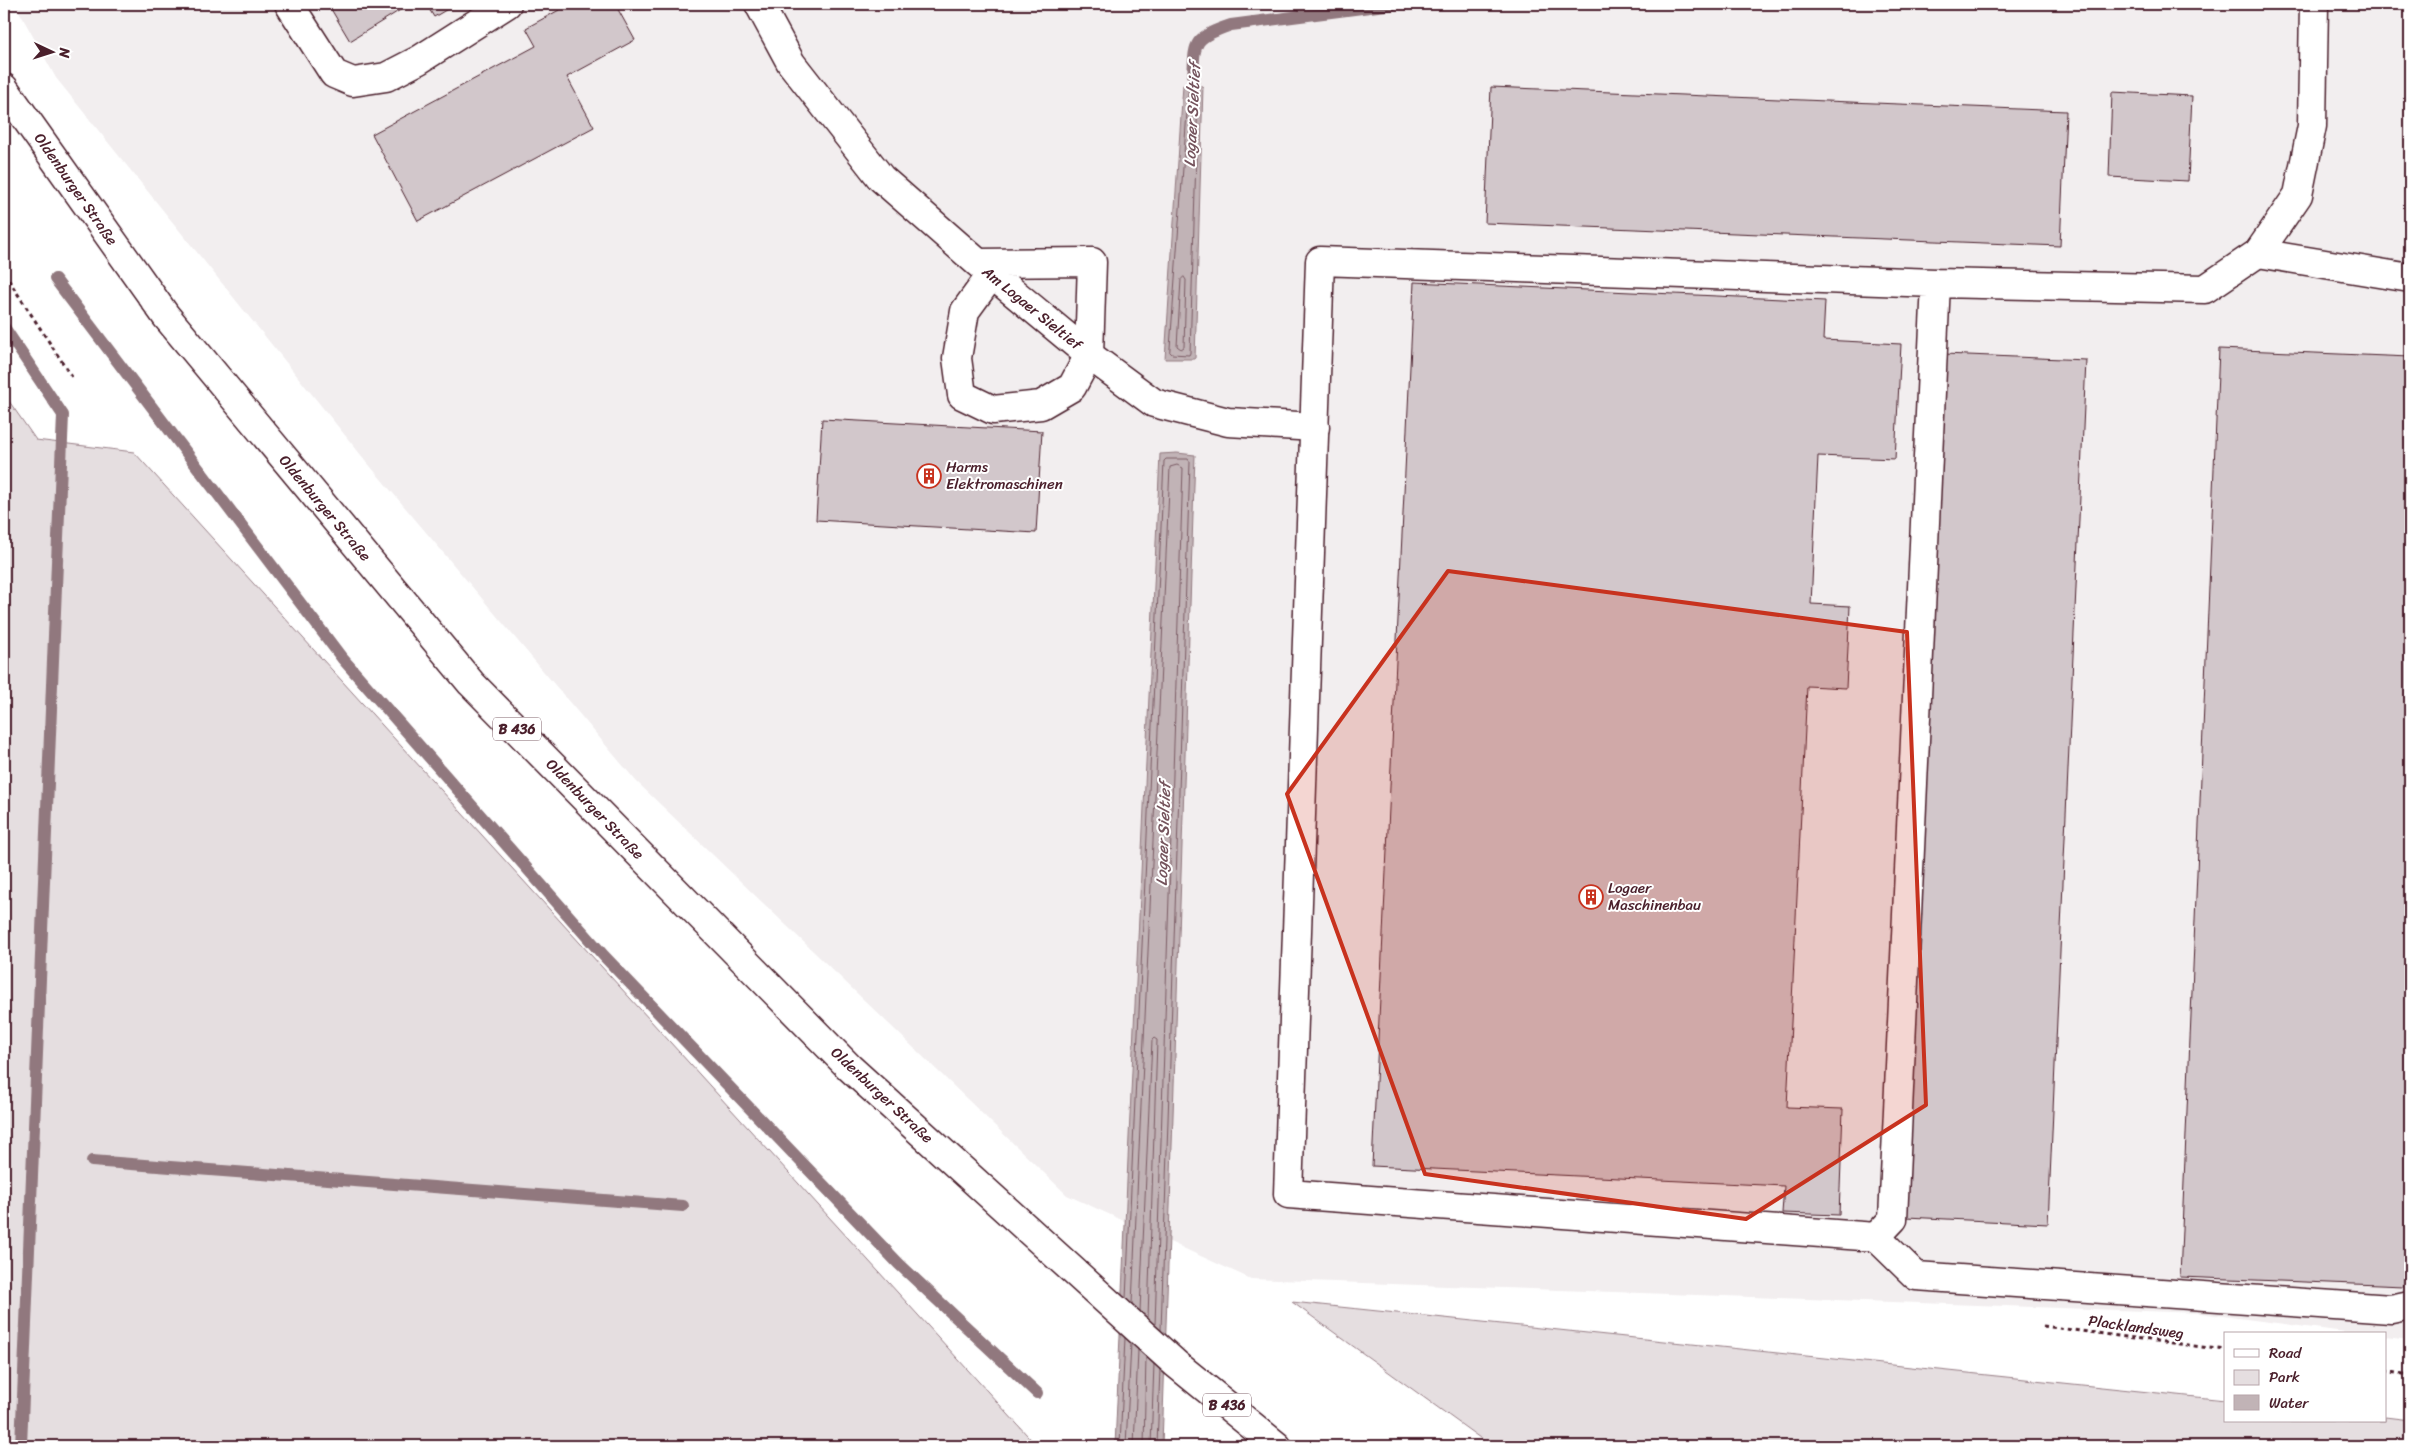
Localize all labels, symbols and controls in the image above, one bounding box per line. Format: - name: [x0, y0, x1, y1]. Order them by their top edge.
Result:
- north arrow: [28, 28, 78, 78]
- text: N: [52, 46, 77, 59]
- water label: Logaer Sieltief: [1175, 57, 1209, 168]
- street label: Oldenburger Straße: [27, 127, 125, 251]
- street label: Am Logaer Sieltief: [975, 259, 1089, 358]
- street label: Oldenburger Straße: [272, 449, 378, 567]
- place label: Harms Elektromaschinen: [946, 454, 1063, 497]
- building icon: Harms Elektromaschinen: [916, 463, 942, 489]
- road number: B 436: [493, 718, 541, 741]
- street label: Oldenburger Straße: [540, 752, 651, 866]
- water label: Logaer Sieltief: [1147, 777, 1179, 886]
- place label: Logaer Maschinenbau: [1608, 875, 1701, 918]
- building icon: Logaer Maschinenbau: [1578, 884, 1604, 910]
- street label: Oldenburger Straße: [825, 1040, 940, 1150]
- street label: Placklandsweg: [2087, 1307, 2185, 1347]
- legend: [2224, 1332, 2386, 1422]
- text: Road: [2269, 1340, 2302, 1366]
- text: Park: [2269, 1364, 2300, 1390]
- text: Water: [2269, 1390, 2309, 1416]
- road number: B 436: [1203, 1394, 1251, 1416]

